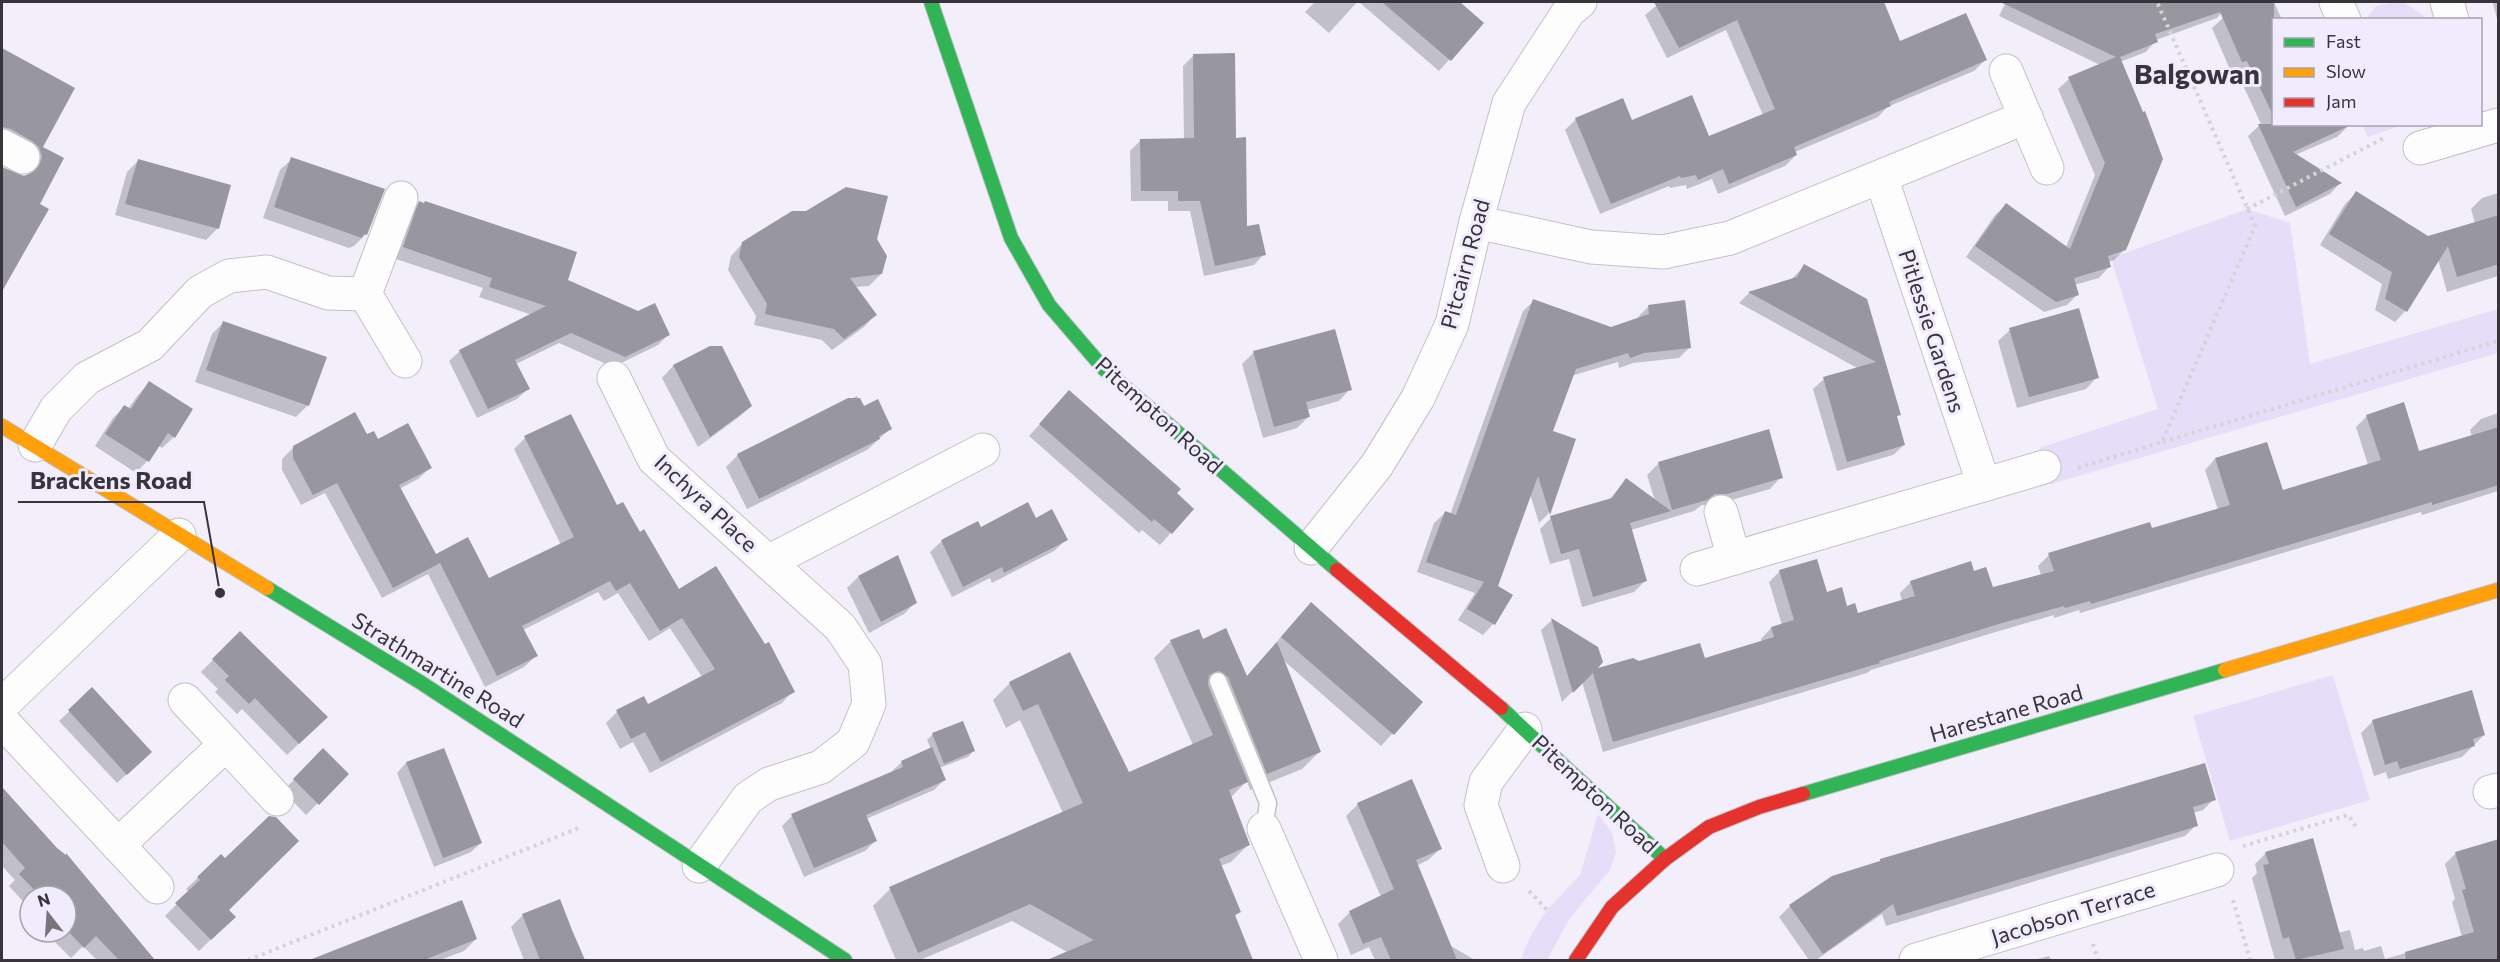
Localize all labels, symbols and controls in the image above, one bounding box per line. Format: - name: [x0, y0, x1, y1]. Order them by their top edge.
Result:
- legend: [2272, 18, 2482, 126]
- text: Fast: [2326, 30, 2361, 52]
- district label: Balgowan: [2134, 56, 2260, 90]
- text: Slow: [2326, 60, 2366, 82]
- text: Jam: [2326, 90, 2356, 112]
- street label: Pitcairn Road: [1434, 196, 1495, 332]
- street label: Pitlessie Gardens: [1893, 246, 1972, 416]
- street label: Pitempton Road: [1090, 350, 1229, 479]
- street label: Inchyra Place: [649, 448, 763, 557]
- callout: Brackens Road: [18, 460, 204, 502]
- text: Brackens Road: [30, 465, 192, 494]
- street label: Strathmartine Road: [347, 606, 529, 733]
- street label: Harestane Road: [1926, 678, 2086, 747]
- street label: Pitempton Road: [1527, 728, 1664, 859]
- street label: Jacobson Terrace: [1988, 875, 2158, 950]
- north arrow: [18, 884, 78, 944]
- text: N: [35, 888, 52, 910]

